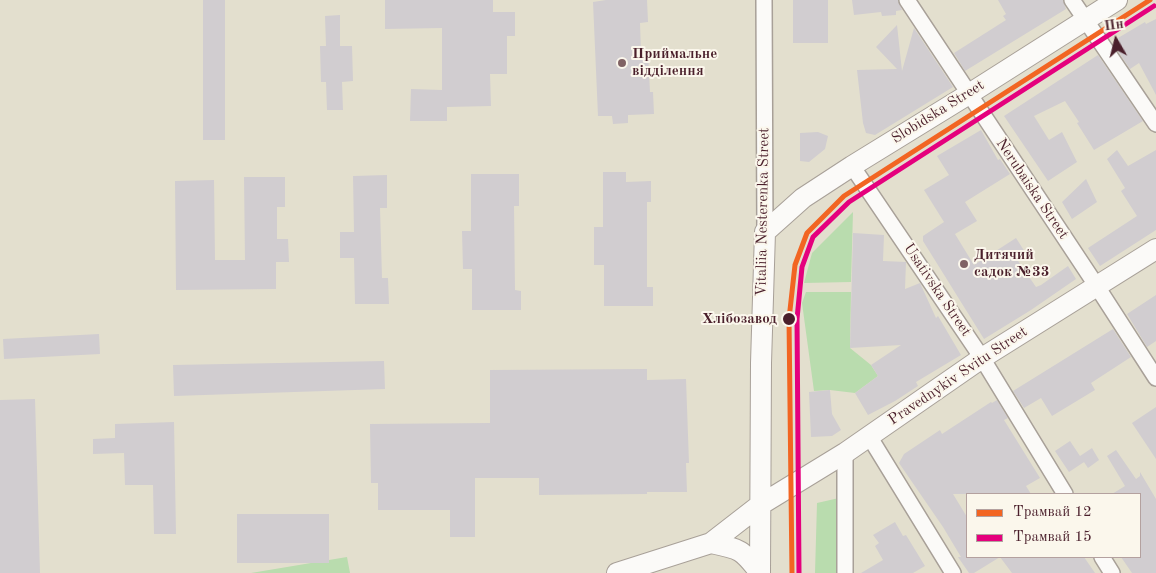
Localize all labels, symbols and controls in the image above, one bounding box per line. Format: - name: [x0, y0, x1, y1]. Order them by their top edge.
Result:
- north arrow: [1091, 15, 1141, 65]
- text: Пн: [1103, 17, 1124, 33]
- place label: Приймальне відділення: [632, 45, 717, 80]
- marker: Приймальне відділення: [616, 57, 628, 69]
- street label: Slobidska Street: [888, 76, 988, 148]
- street label: Vitaliia Nesterenka Street: [753, 127, 773, 297]
- street label: Nerubaiska Street: [992, 135, 1072, 243]
- street label: Usativska Street: [899, 240, 975, 340]
- place label: Дитячий садок №33: [974, 246, 1049, 281]
- marker: Дитячий садок №33: [958, 258, 970, 270]
- place label: Хлібозавод: [702, 310, 777, 328]
- marker: Хлібозавод: [781, 311, 797, 327]
- street label: Pravednykiv Svitu Street: [885, 323, 1031, 429]
- legend: [966, 493, 1141, 558]
- text: Трамвай 12: [1013, 505, 1092, 520]
- text: Трамвай 15: [1013, 530, 1092, 545]

